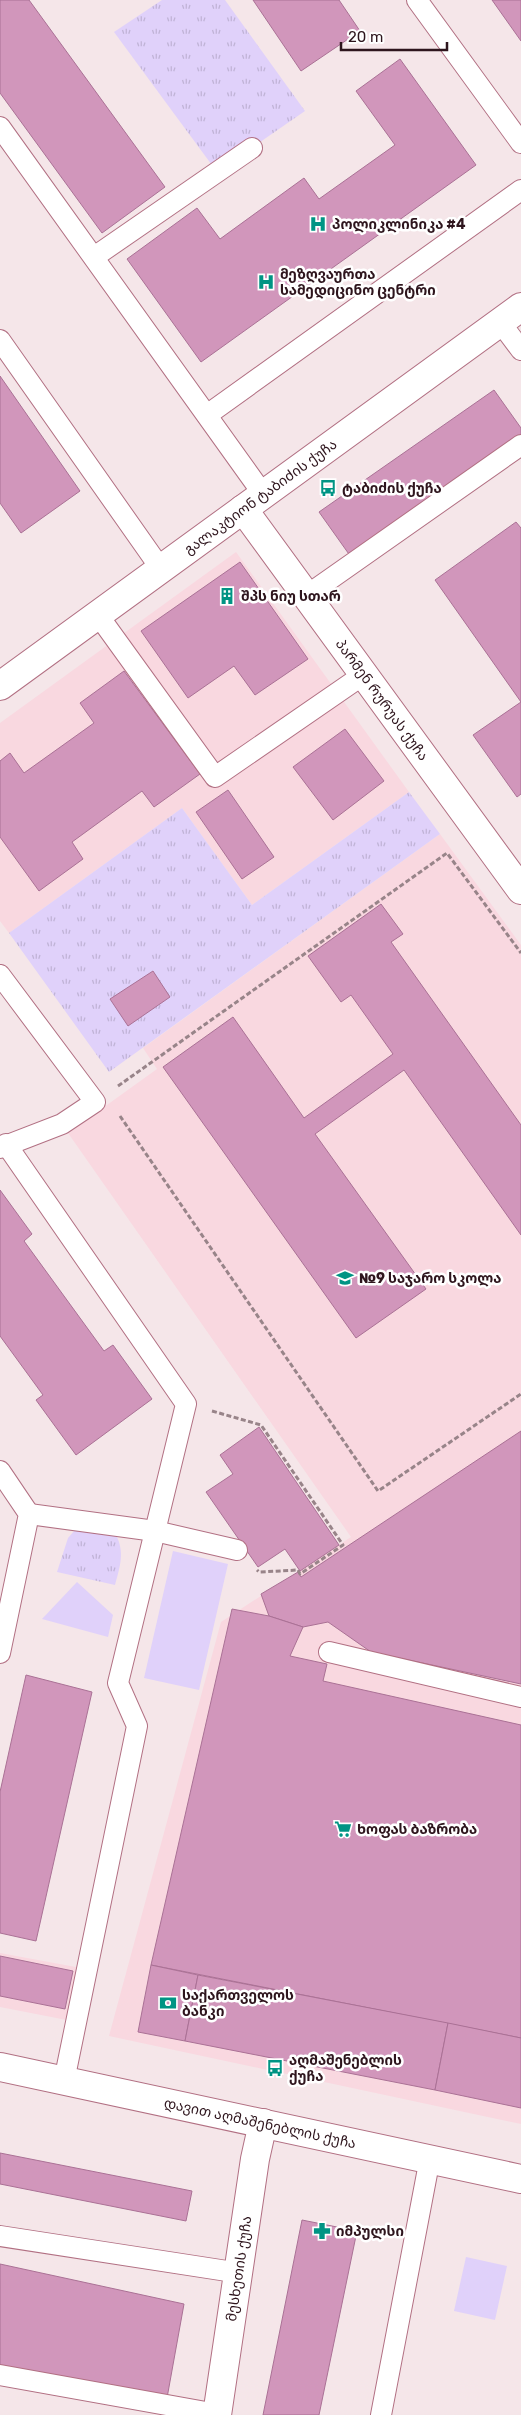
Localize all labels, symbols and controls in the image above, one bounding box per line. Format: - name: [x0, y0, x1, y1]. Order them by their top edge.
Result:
- scale bar: [341, 20, 447, 52]
- text: 20 m: [348, 28, 383, 46]
- hospital icon: პოლიკლინიკა #4: [308, 214, 328, 234]
- place label: პოლიკლინიკა #4: [332, 216, 466, 233]
- place label: მეზღვაურთა სამედიცინო ცენტრი: [280, 266, 436, 299]
- hospital icon: მეზღვაურთა სამედიცინო ცენტრი: [256, 272, 276, 292]
- street label: გალაკტიონ ტაბიძის ქუჩა: [181, 436, 340, 558]
- bus stop icon: ტაბიძის ქუჩა: [318, 478, 338, 498]
- place label: ტაბიძის ქუჩა: [342, 480, 442, 497]
- building icon: შპს ნიუ სთარ: [217, 586, 237, 606]
- place label: შპს ნიუ სთარ: [241, 588, 341, 605]
- street label: პარმენ რურუას ქუჩა: [332, 636, 432, 764]
- school or university icon: №9 საჯარო სკოლა: [335, 1268, 355, 1288]
- place label: №9 საჯარო სკოლა: [359, 1270, 502, 1287]
- supermarket icon: Ხოფას Ბაზრობა: [333, 1819, 353, 1839]
- place label: Ხოფას Ბაზრობა: [357, 1821, 477, 1838]
- place label: საქართველოს ბანკი: [182, 1987, 294, 2020]
- bank icon: საქართველოს ბანკი: [158, 1993, 178, 2013]
- place label: აღმაშენებლის ქუჩა: [289, 2052, 402, 2085]
- bus stop icon: აღმაშენებლის ქუჩა: [265, 2058, 285, 2078]
- street label: დავით აღმაშენებლის ქუჩა: [162, 2094, 358, 2152]
- street label: მესხეთის ქუჩა: [223, 2215, 255, 2323]
- pharmacy icon: იმპულსი: [312, 2221, 332, 2241]
- place label: იმპულსი: [336, 2223, 404, 2240]

